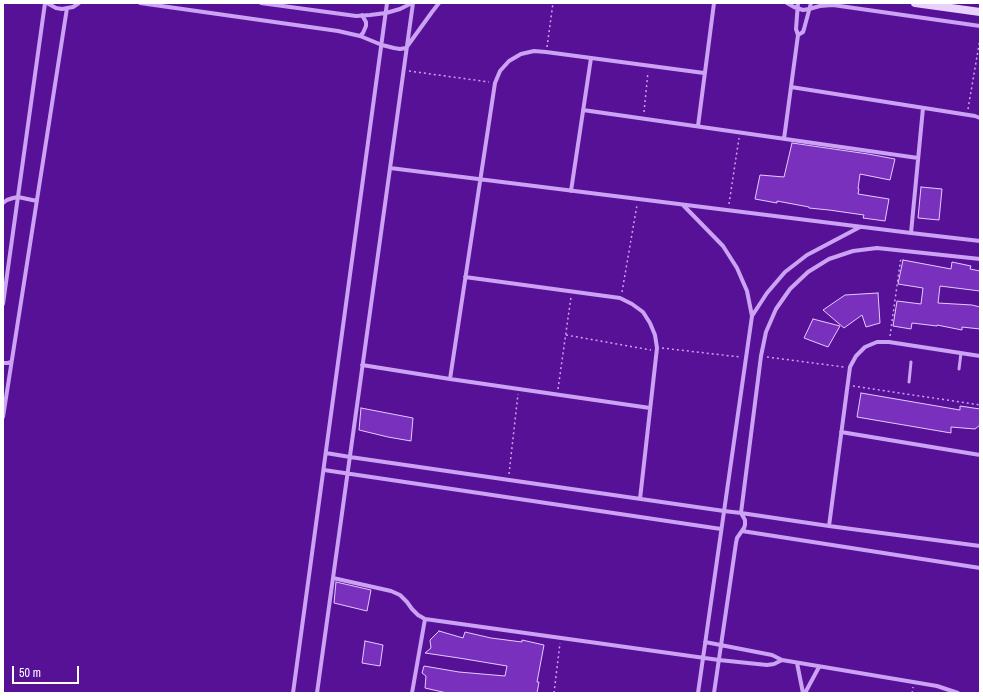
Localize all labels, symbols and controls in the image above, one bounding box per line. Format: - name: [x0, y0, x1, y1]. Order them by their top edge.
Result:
- scale bar: [14, 658, 81, 684]
- text: 50 m: [19, 665, 41, 681]

